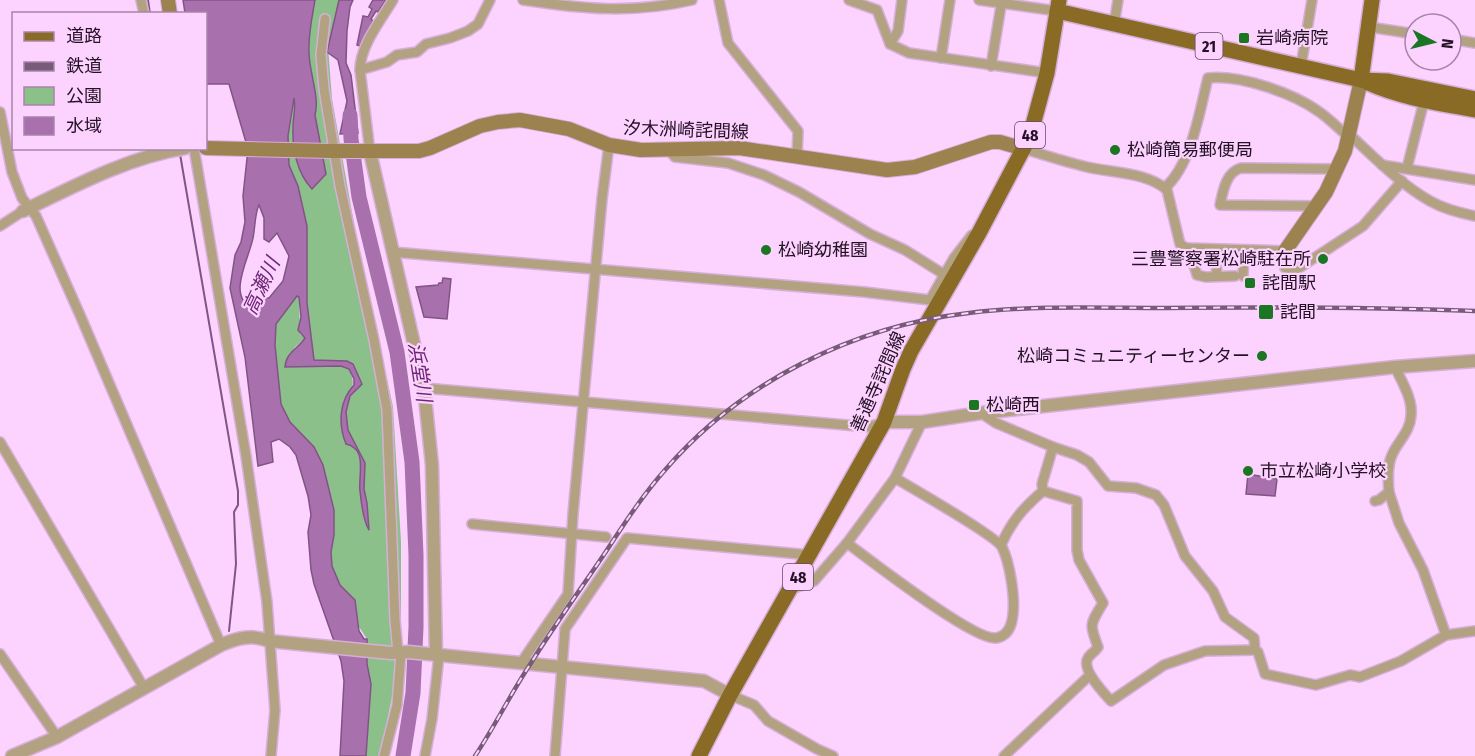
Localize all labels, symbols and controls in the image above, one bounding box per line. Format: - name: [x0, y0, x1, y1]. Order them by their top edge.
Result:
- legend: [12, 12, 207, 150]
- north arrow: [1403, 12, 1463, 72]
- text: 道路: [66, 25, 102, 47]
- place label: 岩崎病院: [1256, 27, 1328, 49]
- marker: 岩崎病院: [1237, 31, 1251, 45]
- road number: 21: [1196, 33, 1222, 59]
- text: N: [1437, 38, 1457, 50]
- text: 鉄道: [66, 55, 102, 77]
- text: 公園: [66, 85, 102, 107]
- text: 水域: [66, 115, 102, 137]
- street label: 汐木洲崎詫間線: [623, 117, 749, 143]
- road number: 48: [1015, 122, 1045, 148]
- place label: 松崎簡易郵便局: [1127, 139, 1253, 161]
- marker: 松崎簡易郵便局: [1108, 143, 1122, 157]
- place label: 松崎幼稚園: [778, 239, 868, 261]
- marker: 松崎幼稚園: [759, 243, 773, 257]
- place label: 三豊警察署松崎駐在所: [1131, 248, 1311, 270]
- water label: 高瀬川: [237, 252, 285, 318]
- marker: 三豊警察署松崎駐在所: [1316, 252, 1330, 266]
- place label: 詫間駅: [1262, 272, 1316, 294]
- marker: 詫間駅: [1243, 276, 1257, 290]
- place label: 詫間: [1280, 301, 1316, 323]
- marker: 詫間: [1257, 303, 1275, 321]
- street label: 善通寺詫間線: [846, 328, 910, 436]
- water label: 浜堂川: [403, 340, 437, 405]
- place label: 松崎コミュニティーセンター: [1017, 345, 1250, 367]
- marker: 松崎コミュニティーセンター: [1255, 349, 1269, 363]
- place label: 松崎西: [986, 394, 1040, 416]
- marker: 松崎西: [967, 398, 981, 412]
- place label: 市立松崎小学校: [1260, 460, 1386, 482]
- marker: 市立松崎小学校: [1241, 464, 1255, 478]
- road number: 48: [783, 564, 813, 590]

